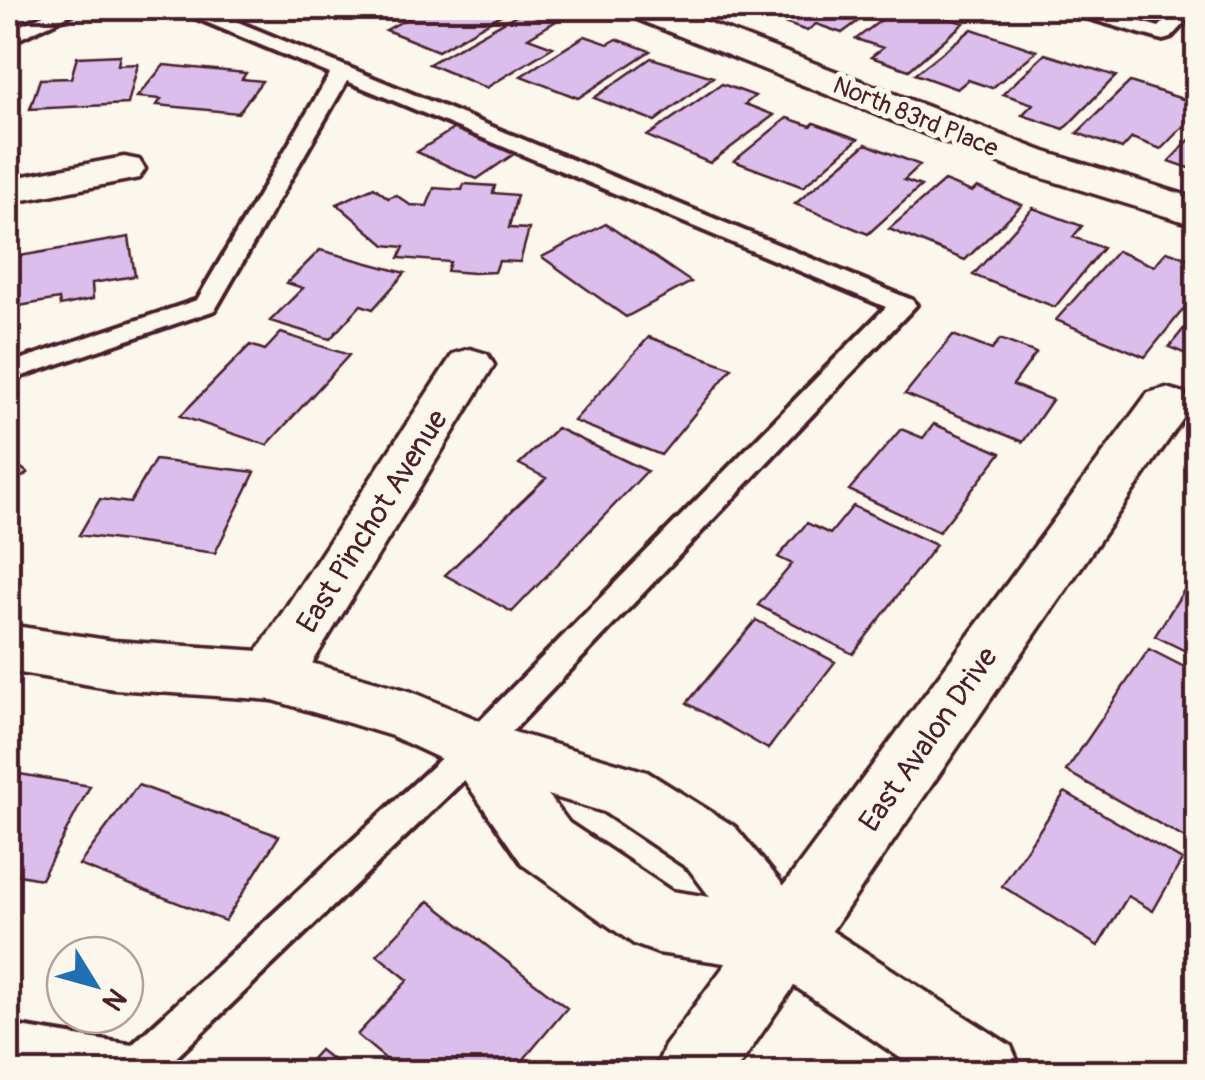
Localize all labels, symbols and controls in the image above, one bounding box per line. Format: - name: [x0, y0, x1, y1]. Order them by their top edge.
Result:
- street label: North 83rd Place: [828, 70, 1003, 165]
- street label: East Pinchot Avenue: [289, 403, 456, 640]
- street label: East Avalon Drive: [851, 640, 1006, 839]
- north arrow: [45, 935, 145, 1035]
- text: N: [94, 981, 133, 1017]

